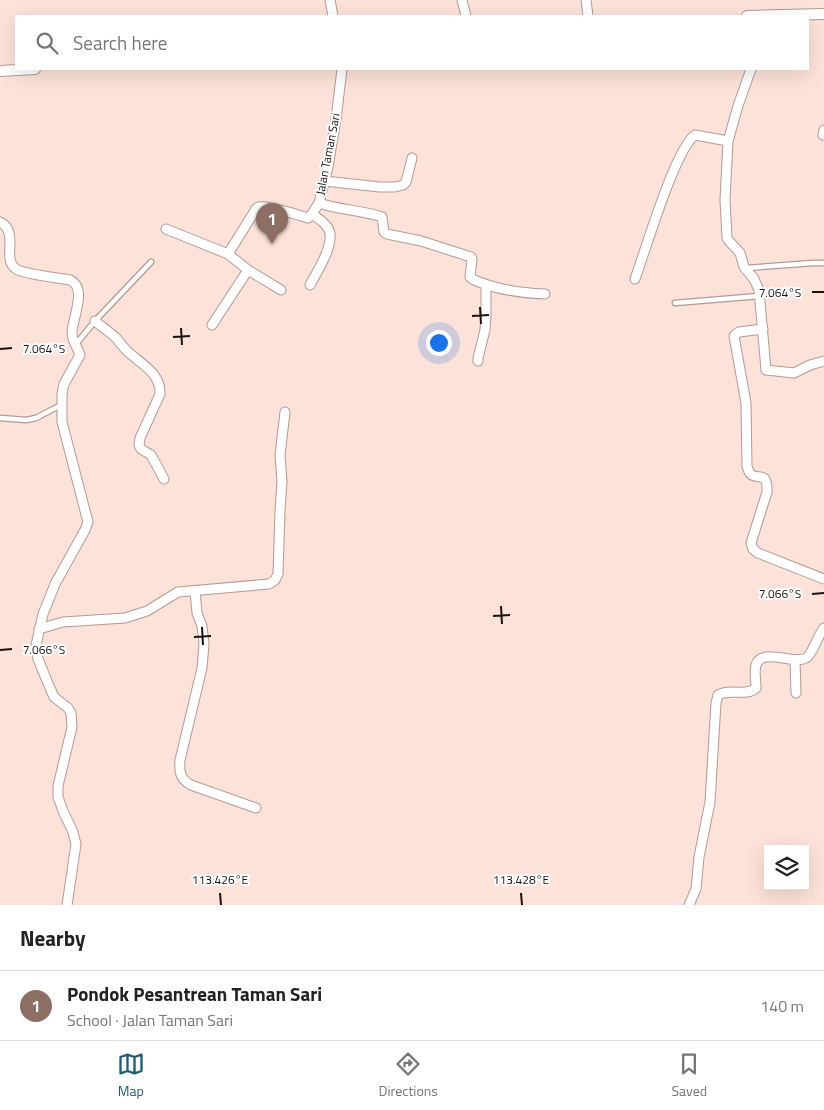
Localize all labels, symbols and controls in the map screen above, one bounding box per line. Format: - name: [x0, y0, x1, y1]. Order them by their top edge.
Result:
- search box: [15, 15, 809, 70]
- text: Search here: [73, 28, 167, 57]
- icon: search: [33, 29, 61, 57]
- street label: Jalan Taman Sari: [310, 111, 345, 196]
- pin: 1: [256, 203, 288, 244]
- text: 7.064°S: [759, 283, 801, 302]
- your location: [426, 330, 452, 356]
- text: 7.064°S: [23, 339, 65, 358]
- text: 7.066°S: [759, 584, 801, 603]
- text: 7.066°S: [23, 640, 65, 659]
- map controls: [764, 845, 809, 890]
- button: layers: [764, 845, 809, 890]
- text: 113.426°E: [192, 870, 248, 889]
- text: 113.428°E: [493, 870, 549, 889]
- text: Nearby: [20, 922, 85, 954]
- text: Pondok Pesantrean Taman Sari: [67, 979, 322, 1008]
- text: 1: [32, 994, 40, 1018]
- text: 140 m: [760, 994, 804, 1018]
- text: School · Jalan Taman Sari: [67, 1008, 233, 1032]
- tab: Map: [117, 1050, 145, 1101]
- tab: Directions: [378, 1050, 438, 1101]
- tab: Saved: [672, 1050, 707, 1101]

